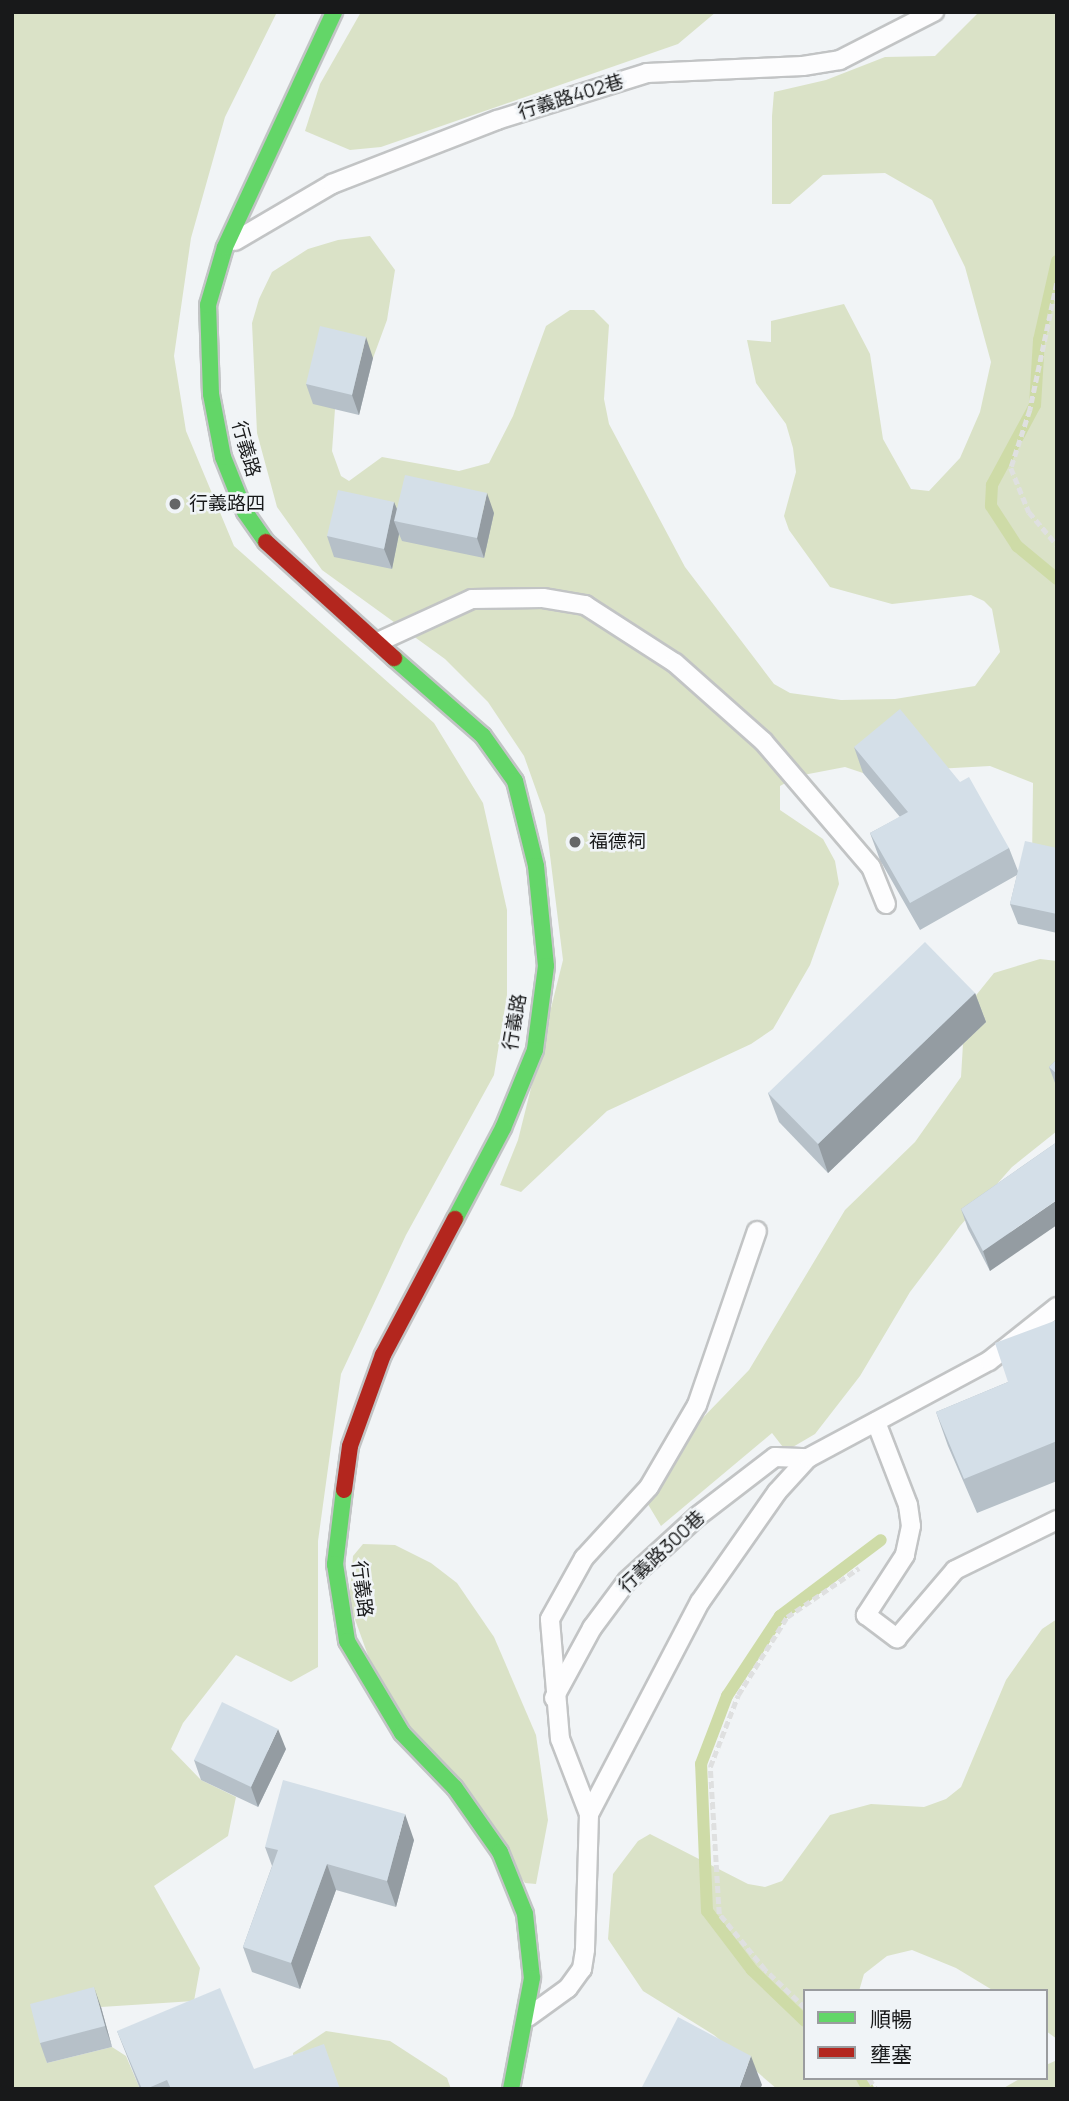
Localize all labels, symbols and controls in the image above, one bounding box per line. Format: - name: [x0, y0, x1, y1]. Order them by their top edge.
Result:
- street label: 行義路402巷: [515, 70, 627, 124]
- street label: 行義路: [227, 418, 265, 480]
- place label: 行義路四: [189, 493, 265, 515]
- marker: 行義路四: [167, 496, 183, 512]
- place label: 福德祠: [589, 831, 646, 853]
- marker: 福德祠: [567, 834, 583, 850]
- street label: 行義路: [499, 992, 531, 1052]
- street label: 行義路300巷: [614, 1506, 710, 1598]
- street label: 行義路: [347, 1559, 377, 1619]
- legend: [803, 1989, 1048, 2080]
- text: 順暢: [870, 2005, 912, 2033]
- text: 壅塞: [870, 2040, 912, 2068]

